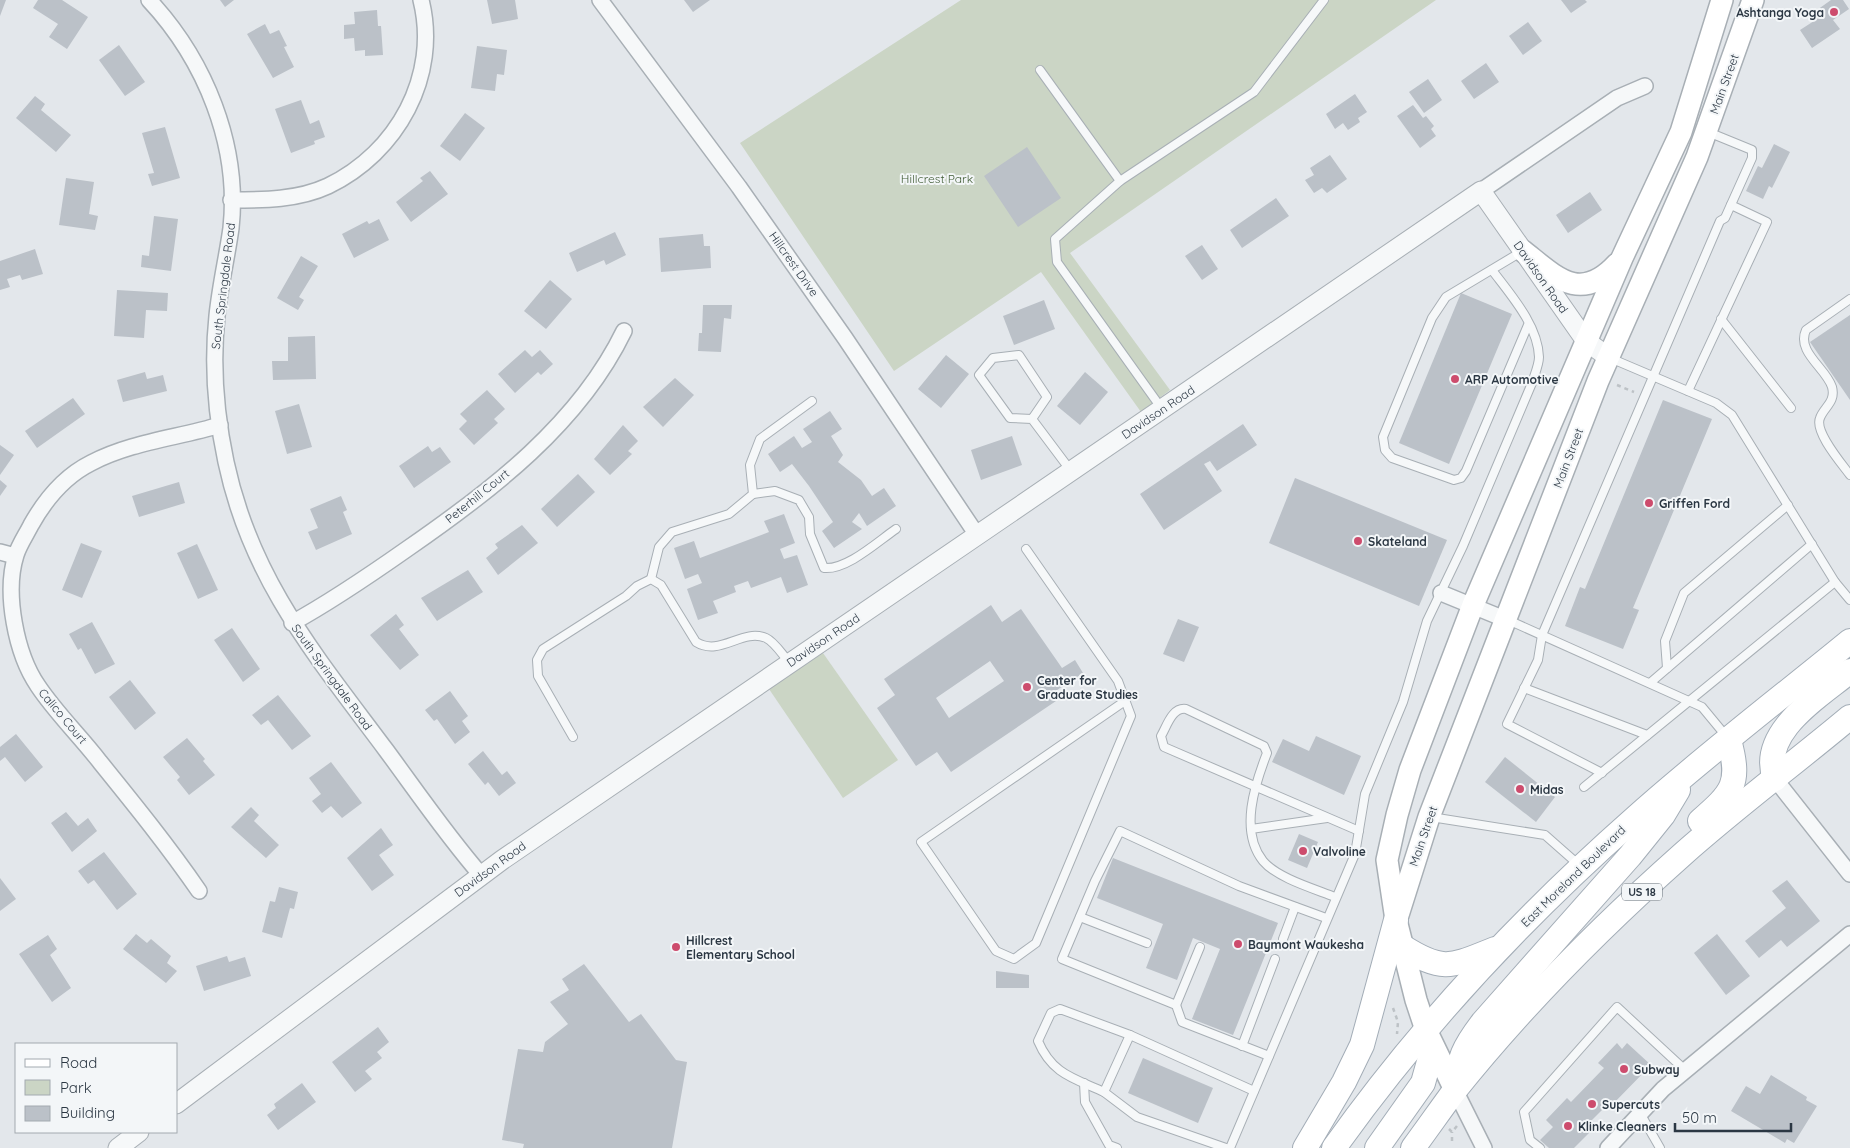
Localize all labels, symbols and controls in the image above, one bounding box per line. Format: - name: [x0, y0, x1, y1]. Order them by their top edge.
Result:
- place label: Ashtanga Yoga: [1736, 5, 1824, 20]
- marker: Ashtanga Yoga: [1828, 6, 1840, 18]
- street label: Main Street: [1706, 52, 1742, 116]
- park label: Hillcrest Park: [901, 171, 973, 186]
- street label: South Springdale Road: [208, 222, 238, 350]
- street label: Hillcrest Drive: [766, 229, 822, 300]
- street label: Davidson Road: [1511, 238, 1571, 316]
- place label: ARP Automotive: [1465, 372, 1559, 387]
- marker: ARP Automotive: [1449, 373, 1461, 385]
- street label: Davidson Road: [1119, 382, 1197, 442]
- street label: Main Street: [1550, 426, 1586, 490]
- street label: Peterhill Court: [442, 466, 512, 526]
- place label: Griffen Ford: [1659, 496, 1730, 511]
- marker: Griffen Ford: [1643, 497, 1655, 509]
- place label: Skateland: [1368, 534, 1427, 549]
- marker: Skateland: [1352, 535, 1364, 547]
- street label: Davidson Road: [784, 610, 862, 670]
- street label: South Springdale Road: [288, 621, 376, 733]
- place label: Center for Graduate Studies: [1037, 673, 1138, 702]
- marker: Center for Graduate Studies: [1021, 681, 1033, 693]
- street label: Calico Court: [35, 685, 91, 747]
- place label: Midas: [1530, 782, 1564, 797]
- marker: Midas: [1514, 783, 1526, 795]
- street label: Main Street: [1406, 804, 1440, 868]
- street label: East Moreland Boulevard: [1518, 822, 1628, 930]
- street label: Davidson Road: [451, 838, 529, 900]
- place label: Valvoline: [1313, 844, 1366, 859]
- marker: Valvoline: [1297, 845, 1309, 857]
- road number: US 18: [1622, 884, 1662, 900]
- place label: Hillcrest Elementary School: [686, 933, 795, 962]
- place label: Baymont Waukesha: [1248, 937, 1364, 952]
- marker: Baymont Waukesha: [1232, 938, 1244, 950]
- marker: Hillcrest Elementary School: [670, 941, 682, 953]
- legend: [15, 1043, 178, 1133]
- text: Road: [60, 1053, 97, 1072]
- place label: Subway: [1634, 1062, 1680, 1077]
- marker: Subway: [1618, 1063, 1630, 1075]
- text: Park: [60, 1078, 92, 1097]
- place label: Supercuts: [1602, 1097, 1660, 1112]
- marker: Supercuts: [1586, 1098, 1598, 1110]
- scale bar: [1675, 1100, 1791, 1132]
- text: Building: [60, 1103, 115, 1122]
- text: 50 m: [1682, 1108, 1717, 1127]
- place label: Klinke Cleaners: [1578, 1119, 1667, 1134]
- marker: Klinke Cleaners: [1562, 1120, 1574, 1132]

